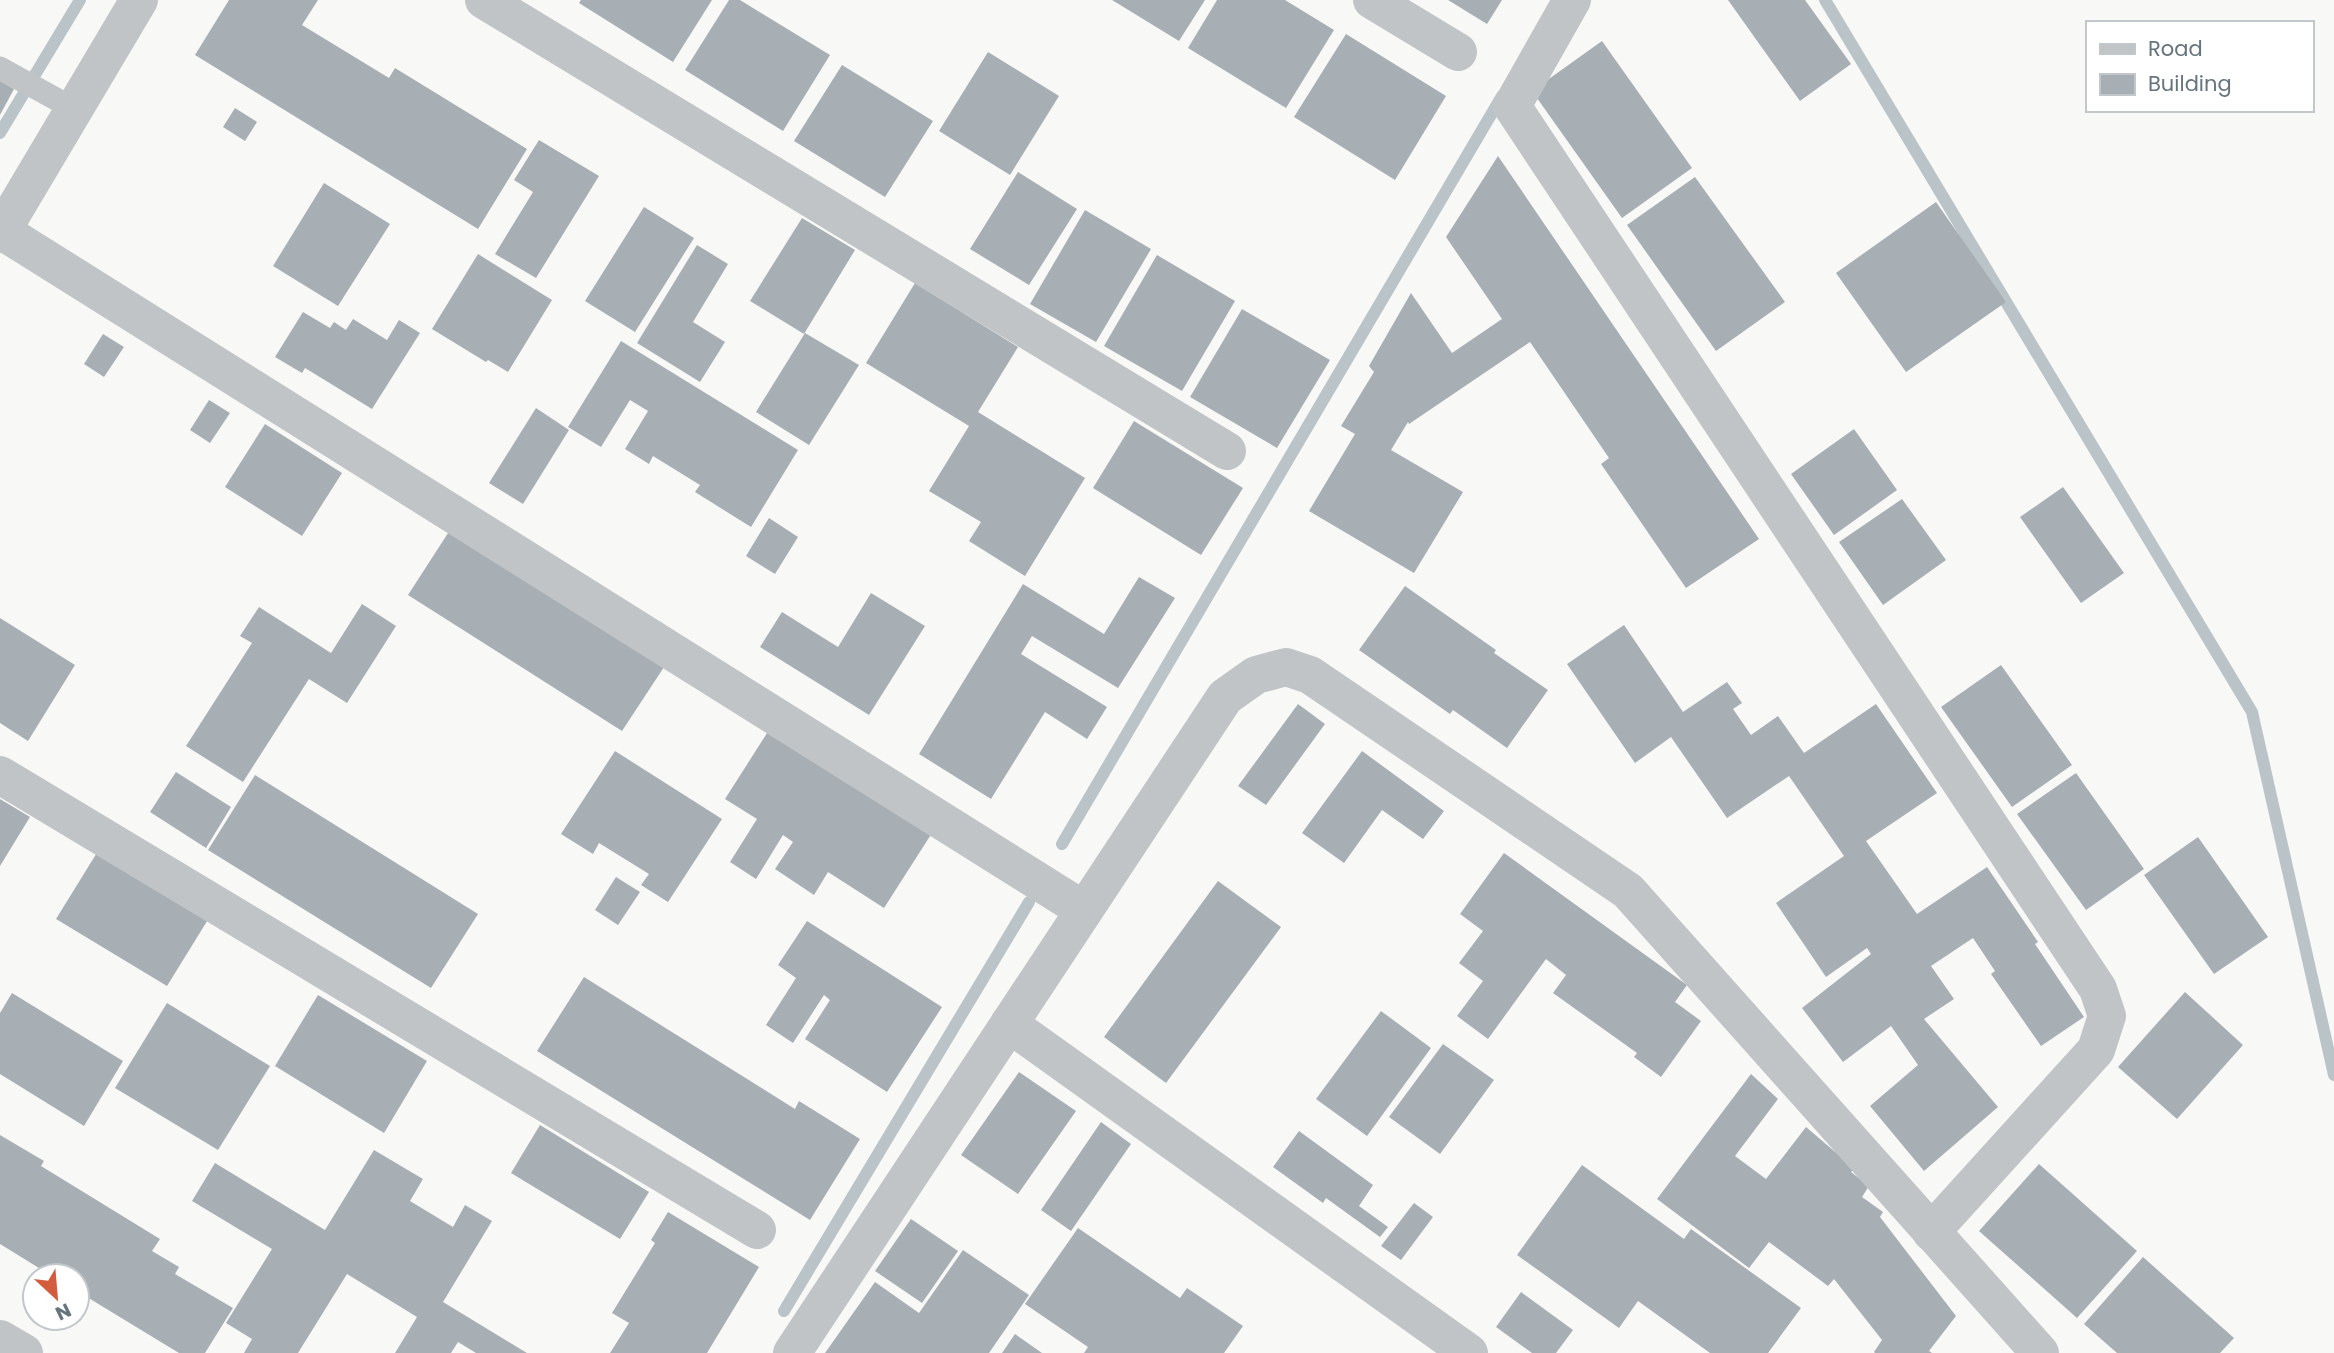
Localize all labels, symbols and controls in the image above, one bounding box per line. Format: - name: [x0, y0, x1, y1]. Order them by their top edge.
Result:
- legend: [2086, 21, 2313, 112]
- text: Road: [2148, 34, 2203, 63]
- text: Building: [2148, 69, 2232, 98]
- north arrow: [21, 1262, 91, 1332]
- text: N: [51, 1297, 76, 1327]

